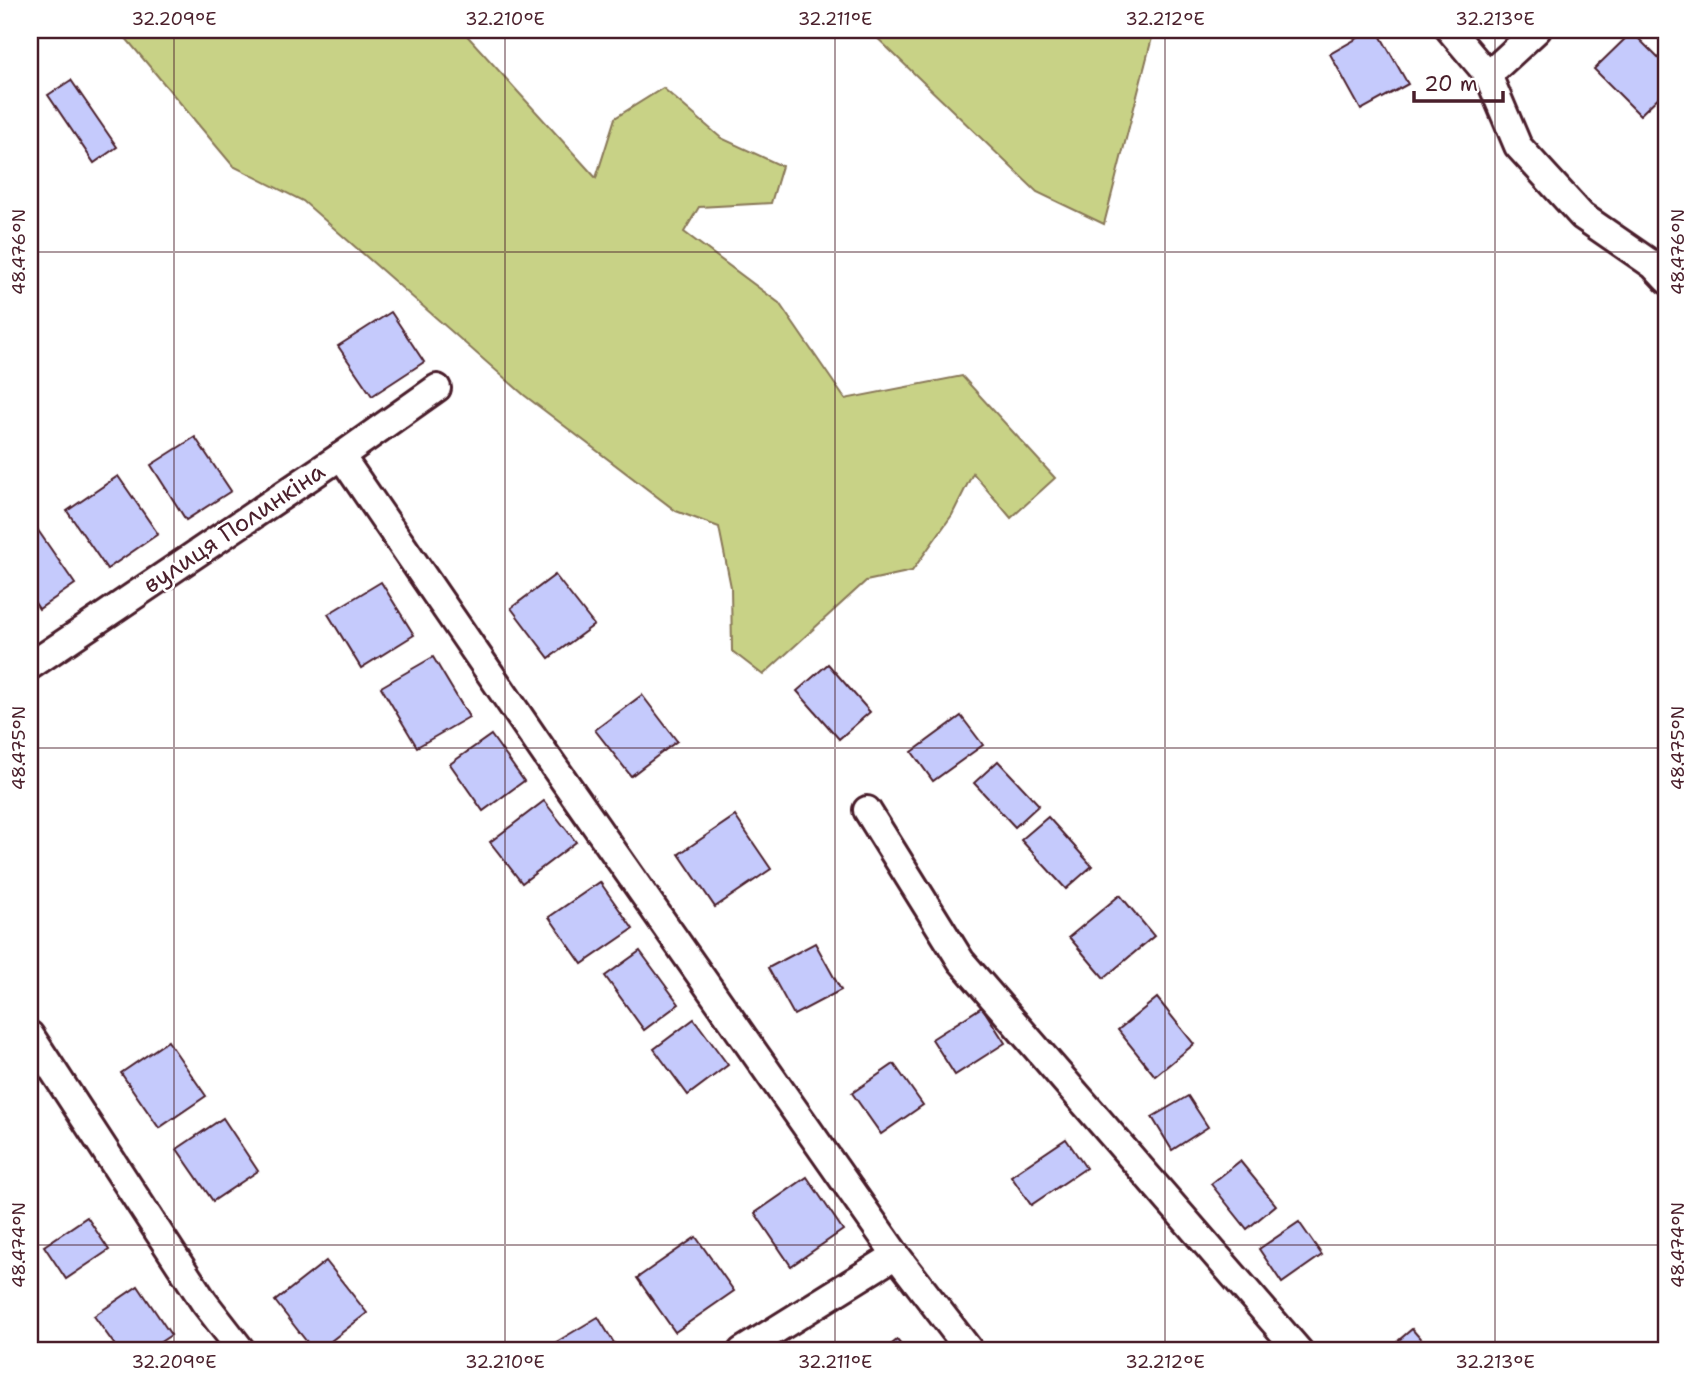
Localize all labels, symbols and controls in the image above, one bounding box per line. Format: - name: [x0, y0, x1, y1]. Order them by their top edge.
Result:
- text: 32.209°E: [131, 7, 217, 31]
- text: 32.210°E: [465, 7, 545, 31]
- text: 32.211°E: [798, 7, 872, 31]
- text: 32.212°E: [1125, 7, 1205, 31]
- text: 32.213°E: [1455, 7, 1535, 31]
- scale bar: [1414, 60, 1503, 104]
- text: 20 m: [1424, 70, 1478, 98]
- text: 48.476°N: [7, 209, 31, 295]
- text: 48.476°N: [1666, 209, 1690, 295]
- street label: вулиця Полинкіна: [137, 455, 331, 601]
- text: 48.475°N: [7, 706, 31, 790]
- text: 48.475°N: [1666, 706, 1690, 790]
- text: 48.474°N: [7, 1202, 31, 1288]
- text: 48.474°N: [1666, 1202, 1690, 1288]
- text: 32.209°E: [131, 1350, 217, 1374]
- text: 32.210°E: [465, 1350, 545, 1374]
- text: 32.211°E: [798, 1350, 872, 1374]
- text: 32.212°E: [1125, 1350, 1205, 1374]
- text: 32.213°E: [1455, 1350, 1535, 1374]

